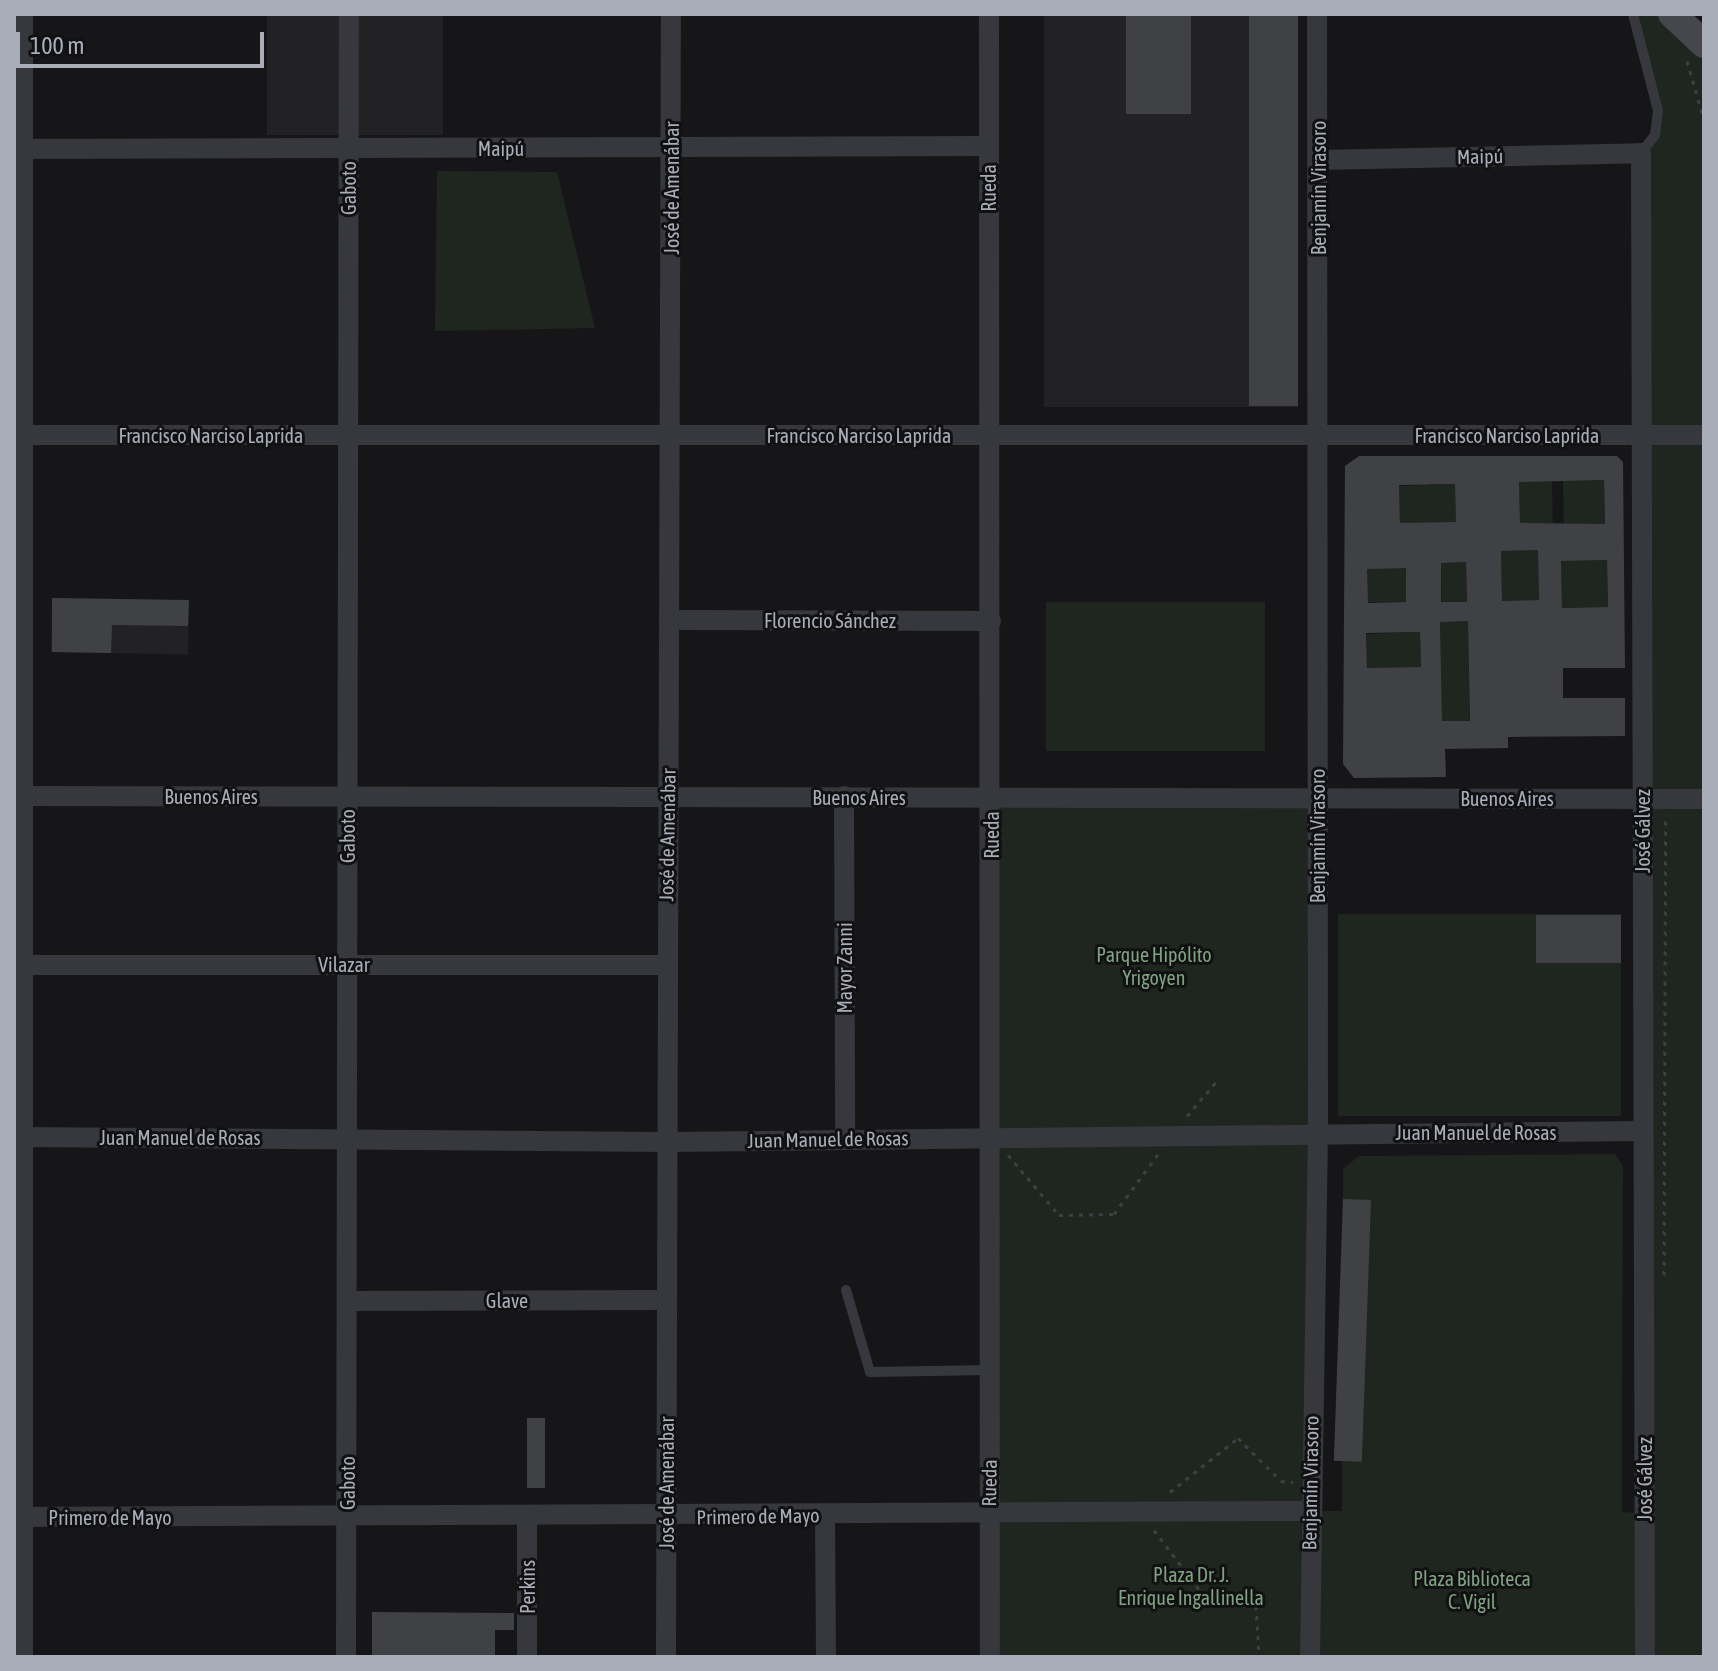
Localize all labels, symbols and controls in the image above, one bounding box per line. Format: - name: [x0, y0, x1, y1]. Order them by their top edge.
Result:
- scale bar: [20, 16, 268, 66]
- text: 100 m: [30, 32, 84, 59]
- street label: Benjamín Virasoro: [1306, 121, 1330, 255]
- street label: José de Amenábar: [659, 122, 683, 254]
- street label: Maipú: [478, 136, 524, 160]
- street label: Maipú: [1457, 144, 1503, 168]
- street label: Gaboto: [336, 161, 360, 215]
- street label: Rueda: [976, 164, 1000, 212]
- street label: Francisco Narciso Laprida: [119, 423, 303, 447]
- street label: Francisco Narciso Laprida: [767, 423, 951, 447]
- street label: Francisco Narciso Laprida: [1415, 423, 1599, 447]
- street label: Florencio Sánchez: [764, 608, 896, 632]
- street label: José de Amenábar: [654, 768, 680, 902]
- street label: Benjamín Virasoro: [1305, 769, 1329, 903]
- street label: Buenos Aires: [164, 784, 258, 808]
- street label: Buenos Aires: [812, 785, 906, 809]
- street label: Buenos Aires: [1460, 786, 1554, 810]
- street label: José Gálvez: [1630, 789, 1654, 873]
- street label: Gaboto: [335, 809, 359, 863]
- street label: Rueda: [979, 811, 1003, 859]
- street label: Mayor Zanni: [832, 922, 856, 1014]
- park label: Parque Hipólito Yrigoyen: [1096, 942, 1212, 989]
- street label: Vilazar: [318, 952, 370, 976]
- street label: Juan Manuel de Rosas: [1395, 1120, 1557, 1144]
- street label: Juan Manuel de Rosas: [99, 1125, 261, 1149]
- street label: Juan Manuel de Rosas: [747, 1126, 909, 1152]
- street label: Glave: [486, 1288, 528, 1312]
- street label: Benjamín Virasoro: [1297, 1416, 1323, 1550]
- street label: José de Amenábar: [654, 1417, 678, 1549]
- street label: José Gálvez: [1632, 1437, 1656, 1521]
- street label: Gaboto: [335, 1456, 359, 1510]
- street label: Rueda: [977, 1459, 1001, 1507]
- street label: Primero de Mayo: [696, 1503, 820, 1529]
- street label: Primero de Mayo: [48, 1505, 172, 1529]
- street label: Perkins: [515, 1560, 539, 1614]
- park label: Plaza Dr. J. Enrique Ingallinella: [1118, 1562, 1264, 1609]
- park label: Plaza Biblioteca C. Vigil: [1413, 1566, 1531, 1613]

